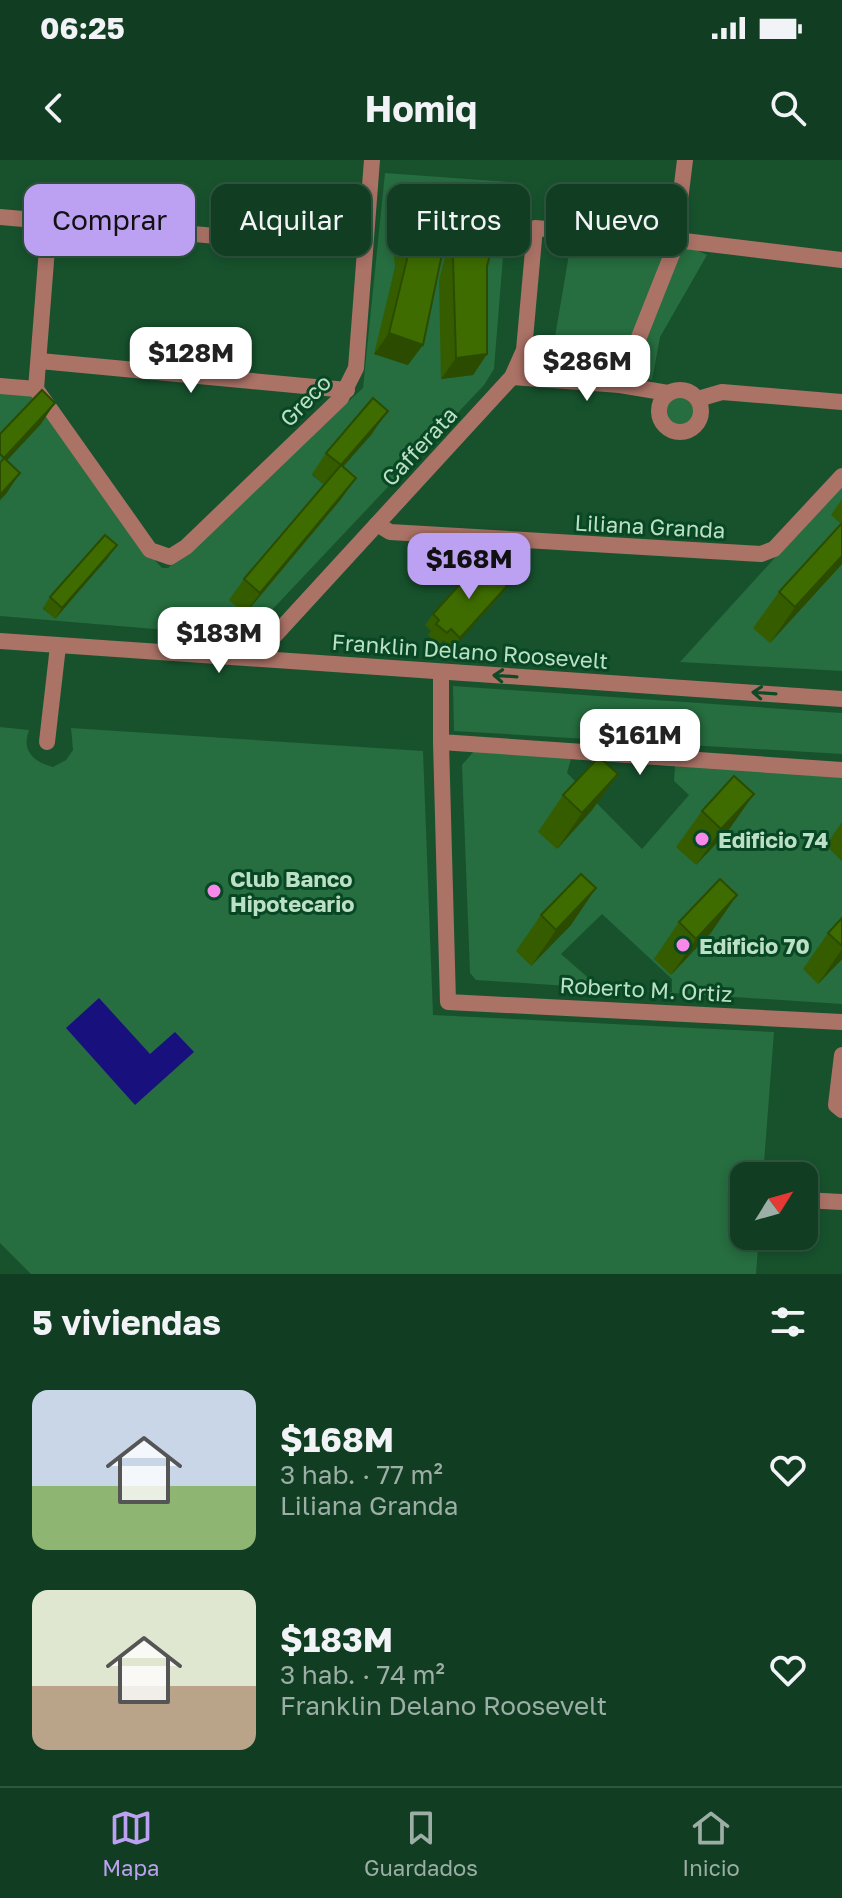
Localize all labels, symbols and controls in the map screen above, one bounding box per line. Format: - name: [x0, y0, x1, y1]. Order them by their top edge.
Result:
- text: 06:25: [40, 10, 125, 46]
- icon: back: [32, 86, 76, 130]
- icon: search: [766, 86, 810, 130]
- text: Homiq: [365, 87, 477, 130]
- chip: Comprar: [24, 184, 195, 256]
- chip: Alquilar: [211, 184, 371, 256]
- chip: Filtros: [387, 184, 530, 256]
- chip: Nuevo: [546, 184, 687, 256]
- pin: $128M: [135, 327, 247, 395]
- pin: $286M: [531, 335, 643, 403]
- text: $128M: [148, 337, 234, 368]
- text: $286M: [542, 345, 632, 376]
- street label: Greco: [274, 368, 336, 432]
- street label: Cafferata: [376, 401, 462, 491]
- street label: Liliana Granda: [574, 509, 726, 543]
- pin: $168M: [413, 533, 525, 601]
- text: $168M: [425, 543, 513, 574]
- pin: $183M: [163, 607, 275, 675]
- text: $183M: [176, 617, 262, 648]
- street label: Franklin Delano Roosevelt: [331, 628, 609, 674]
- one-way arrow: [492, 668, 519, 683]
- one-way arrow: [751, 685, 778, 700]
- pin: $161M: [584, 709, 696, 777]
- text: $161M: [598, 719, 682, 750]
- place label: Edificio 74: [718, 826, 828, 853]
- marker: Edificio 74: [693, 830, 711, 848]
- place label: Club Banco Hipotecario: [230, 865, 354, 917]
- marker: Club Banco Hipotecario: [205, 882, 223, 900]
- place label: Edificio 70: [699, 932, 810, 959]
- marker: Edificio 70: [674, 936, 692, 954]
- street label: Roberto M. Ortiz: [559, 971, 733, 1007]
- north arrow: [730, 1162, 818, 1250]
- map controls: [730, 1162, 818, 1250]
- icon: filters: [766, 1300, 810, 1344]
- text: 5 viviendas: [32, 1302, 221, 1342]
- text: $168M: [280, 1419, 394, 1459]
- icon: home: [96, 1422, 192, 1518]
- icon: heart: [766, 1448, 810, 1492]
- text: 3 hab. · 77 m²: [280, 1459, 443, 1490]
- text: Liliana Granda: [280, 1490, 459, 1521]
- text: $183M: [280, 1619, 393, 1659]
- icon: home: [96, 1622, 192, 1718]
- icon: heart: [766, 1648, 810, 1692]
- text: 3 hab. · 74 m²: [280, 1659, 445, 1690]
- text: Franklin Delano Roosevelt: [280, 1690, 607, 1721]
- tab: Mapa: [102, 1806, 160, 1881]
- tab: Guardados: [364, 1806, 478, 1881]
- tab: Inicio: [682, 1806, 740, 1881]

